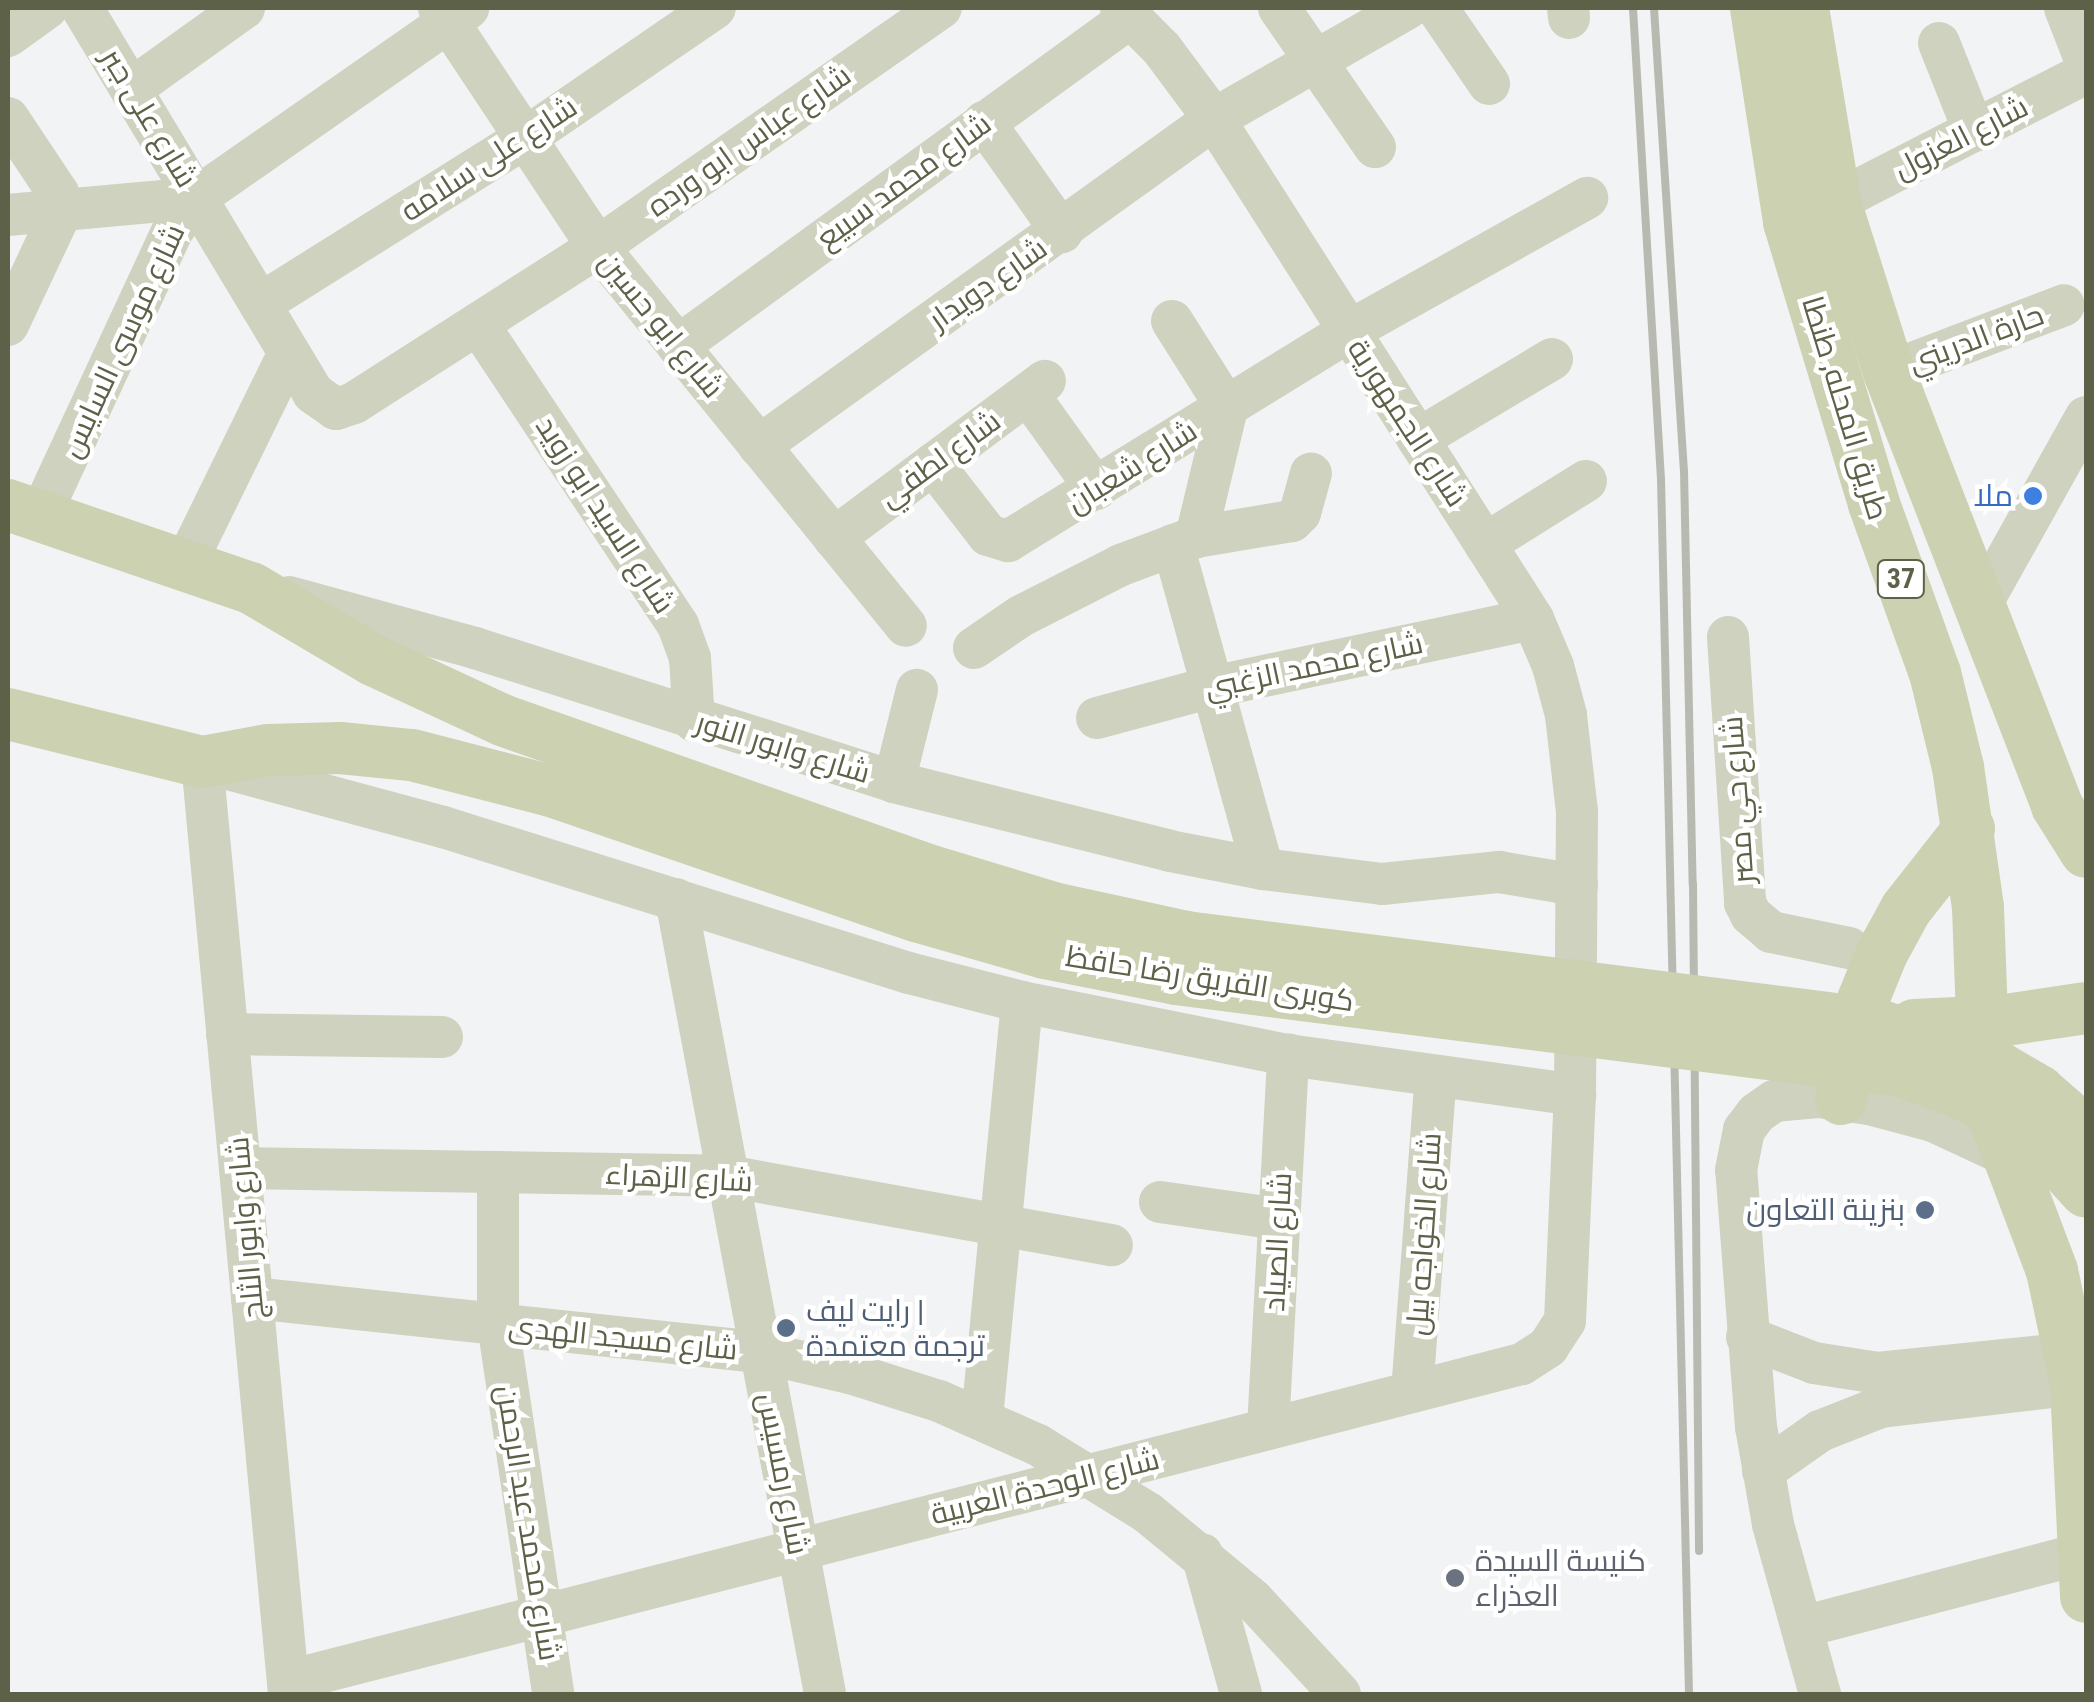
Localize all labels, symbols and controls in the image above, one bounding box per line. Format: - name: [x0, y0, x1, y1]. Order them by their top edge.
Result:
- street label: شارع على جبر: [93, 42, 205, 194]
- street label: شارع عباس ابو ورده: [640, 57, 858, 225]
- street label: شارع على سلامه: [394, 89, 584, 229]
- street label: شارع العزول: [1888, 89, 2034, 187]
- street label: شارع محمد سبيع: [810, 106, 998, 256]
- street label: شارع موسى السايس: [53, 219, 193, 463]
- street label: شارع دويدار: [922, 230, 1054, 338]
- street label: شارع ابو حسين: [591, 245, 731, 405]
- street label: طريق المحله, طنطا: [1794, 292, 1896, 524]
- street label: حارة الدريني: [1903, 297, 2049, 381]
- street label: شارع الجمهورية: [1340, 333, 1474, 513]
- street label: شارع لطفي: [872, 403, 1008, 515]
- street label: شارع السيد ابو زويد: [528, 410, 682, 620]
- street label: شارع شعبان: [1060, 413, 1204, 521]
- place label: ملا: [1974, 478, 2013, 514]
- marker: ملا: [2022, 485, 2044, 507]
- road number: 37: [1876, 556, 1926, 602]
- street label: شارع محمد الزغبي: [1202, 625, 1426, 707]
- street label: شارع وابور النور: [692, 704, 874, 792]
- street label: شارع حي مصر: [1714, 715, 1762, 885]
- street label: كوبرى الفريق رضا حافظ: [1063, 938, 1357, 1020]
- street label: شارع الخواجه بيل: [1399, 1131, 1449, 1337]
- street label: شارع وابور الثلج: [220, 1135, 272, 1321]
- street label: شارع الزهراء: [604, 1156, 754, 1200]
- street label: شارع الصياد: [1256, 1172, 1300, 1312]
- place label: بنزينة التعاون: [1746, 1192, 1905, 1228]
- marker: بنزينة التعاون: [1914, 1199, 1936, 1221]
- place label: رايت ليف | ترجمة معتمدة: [806, 1293, 985, 1364]
- street label: شارع مسجد الهدى: [507, 1308, 739, 1368]
- marker: رايت ليف | ترجمة معتمدة: [775, 1317, 797, 1339]
- street label: شارع محمد عبد الرحمن: [488, 1383, 568, 1663]
- street label: شارع رمسيس: [750, 1390, 816, 1558]
- street label: شارع الوحدة العربية: [927, 1441, 1163, 1533]
- place label: كنيسة السيدة العذراء: [1475, 1543, 1646, 1614]
- marker: كنيسة السيدة العذراء: [1444, 1567, 1466, 1589]

